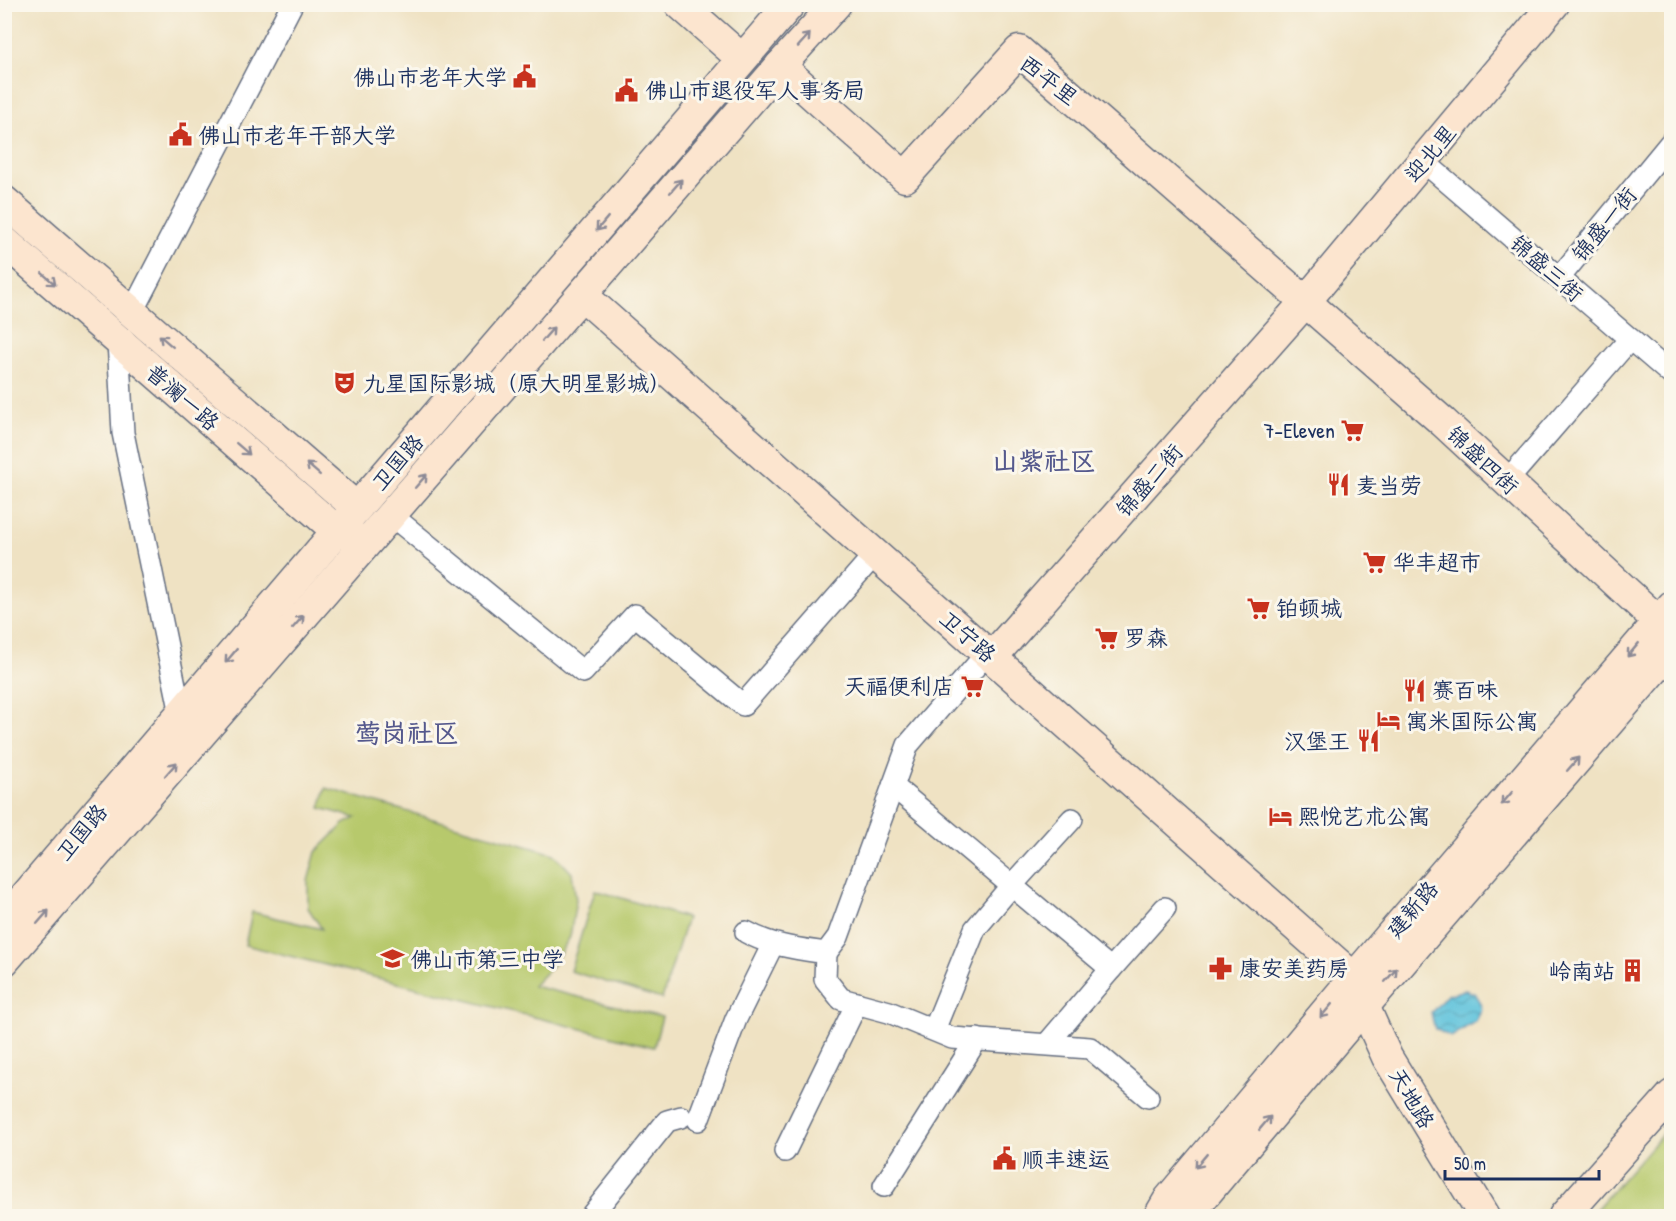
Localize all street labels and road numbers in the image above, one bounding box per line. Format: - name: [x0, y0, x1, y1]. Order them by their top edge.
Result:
- street label: 西平里: [1014, 48, 1084, 112]
- street label: 迎北里: [1397, 118, 1463, 188]
- street label: 锦盛一街: [1565, 180, 1643, 268]
- street label: 锦盛三街: [1504, 228, 1590, 308]
- street label: 普澜一路: [140, 357, 226, 437]
- street label: 锦盛四街: [1441, 419, 1525, 501]
- street label: 卫国路: [364, 427, 430, 497]
- street label: 锦盛二街: [1109, 437, 1189, 523]
- street label: 卫宁路: [933, 603, 1003, 669]
- street label: 卫国路: [48, 797, 114, 867]
- street label: 建新路: [1379, 874, 1445, 944]
- street label: 天地路: [1382, 1062, 1442, 1134]

